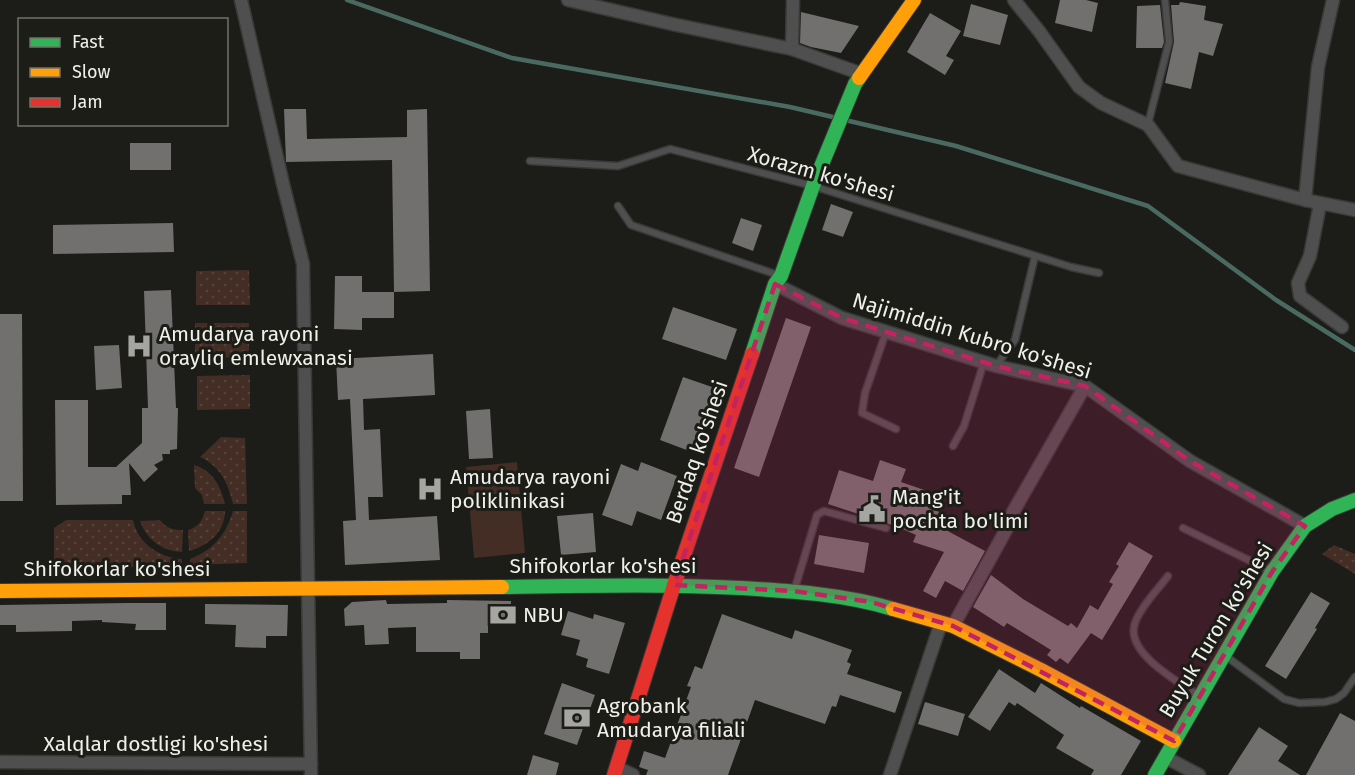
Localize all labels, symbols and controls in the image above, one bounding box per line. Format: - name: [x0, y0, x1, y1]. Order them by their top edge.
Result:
- legend: [18, 18, 228, 126]
- text: Fast: [72, 31, 105, 53]
- text: Slow: [72, 61, 111, 83]
- text: Jam: [72, 91, 103, 113]
- street label: Xorazm ko'shesi: [745, 141, 897, 207]
- street label: Najimiddin Kubro ko'shesi: [849, 287, 1095, 385]
- place label: Amudarya rayoni orayliq emlewxanasi: [159, 321, 353, 371]
- hospital icon: Amudarya rayoni orayliq emlewxanasi: [124, 331, 154, 361]
- street label: Berdaq ko'shesi: [660, 377, 734, 527]
- place label: Amudarya rayoni poliklinikasi: [450, 464, 611, 514]
- hospital icon: Amudarya rayoni poliklinikasi: [415, 474, 445, 504]
- place label: Mang'it pochta bo'limi: [892, 484, 1029, 534]
- public building icon: Mang'it pochta bo'limi: [857, 494, 887, 524]
- street label: Buyuk Turon ko'shesi: [1153, 538, 1279, 722]
- street label: Shifokorlar ko'shesi: [509, 553, 697, 579]
- street label: Shifokorlar ko'shesi: [23, 556, 211, 582]
- bank icon: NBU: [488, 600, 518, 630]
- place label: NBU: [523, 602, 564, 628]
- place label: Agrobank Amudarya filiali: [597, 693, 746, 743]
- bank icon: Agrobank Amudarya filiali: [562, 703, 592, 733]
- street label: Xalqlar dostligi ko'shesi: [44, 731, 268, 757]

